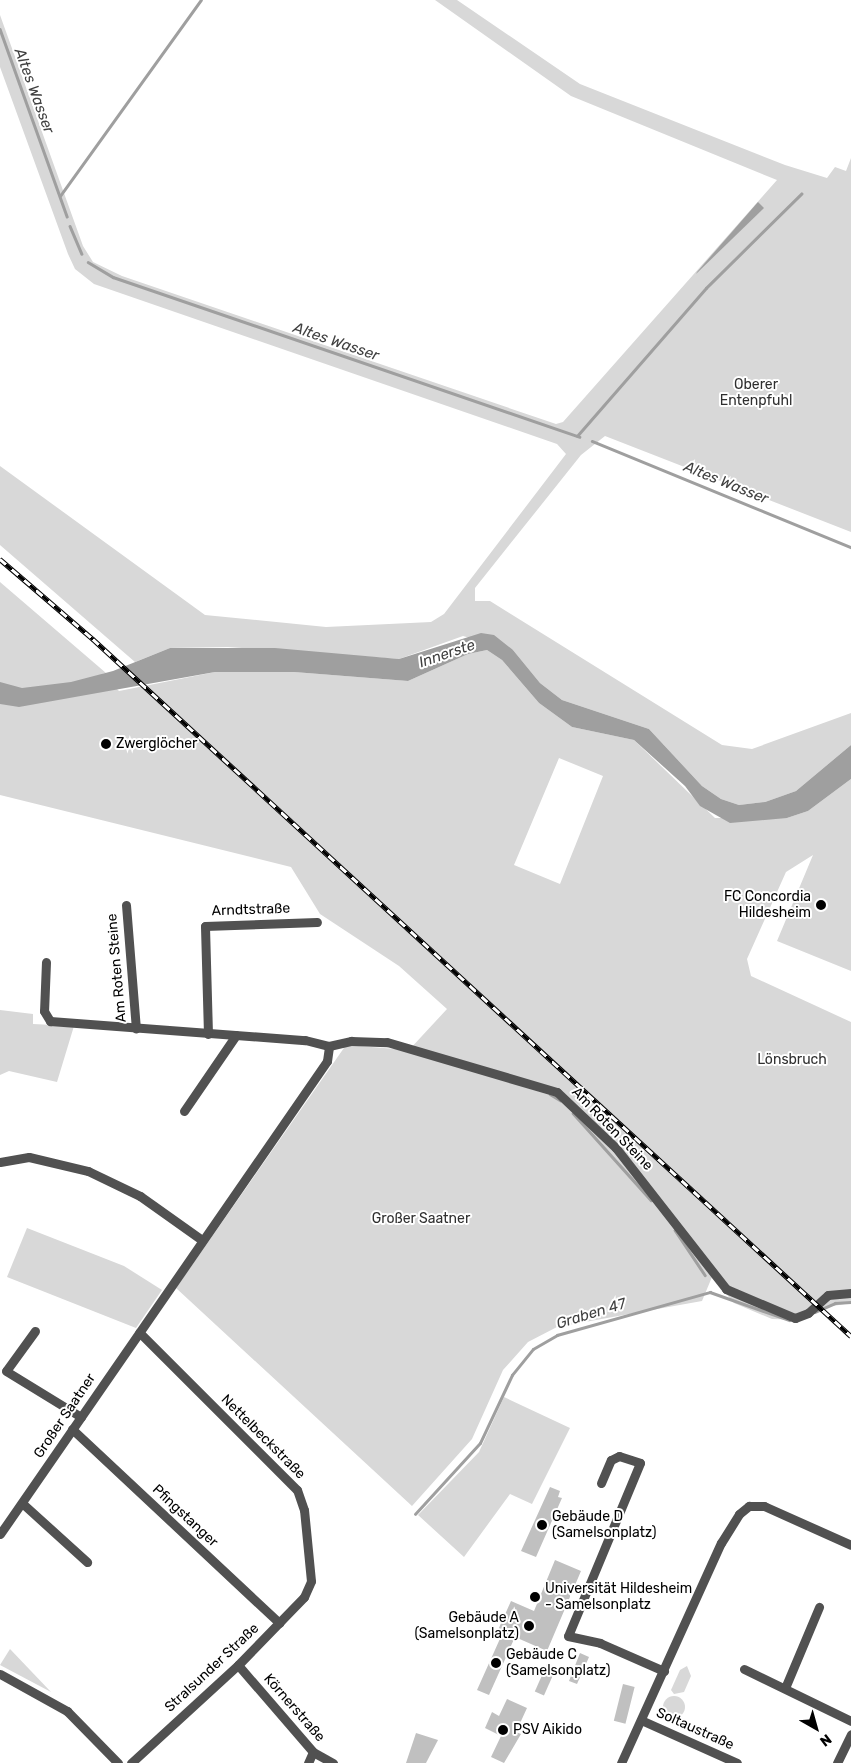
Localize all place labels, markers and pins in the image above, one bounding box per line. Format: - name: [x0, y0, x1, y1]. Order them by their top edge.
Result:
- place label: Zwerglöcher: [116, 736, 197, 752]
- marker: Zwerglöcher: [100, 738, 112, 750]
- place label: FC Concordia Hildesheim: [724, 889, 811, 922]
- marker: FC Concordia Hildesheim: [815, 899, 827, 911]
- place label: Gebäude D (Samelsonplatz): [552, 1509, 657, 1541]
- marker: Gebäude D (Samelsonplatz): [536, 1519, 548, 1531]
- place label: Universität Hildesheim - Samelsonplatz: [545, 1581, 692, 1614]
- marker: Universität Hildesheim - Samelsonplatz: [529, 1591, 541, 1603]
- place label: Gebäude A (Samelsonplatz): [414, 1610, 519, 1642]
- marker: Gebäude A (Samelsonplatz): [523, 1620, 535, 1632]
- place label: Gebäude C (Samelsonplatz): [506, 1647, 611, 1680]
- marker: Gebäude C (Samelsonplatz): [490, 1657, 502, 1669]
- place label: PSV Aikido: [513, 1722, 583, 1738]
- marker: PSV Aikido: [497, 1724, 509, 1736]

